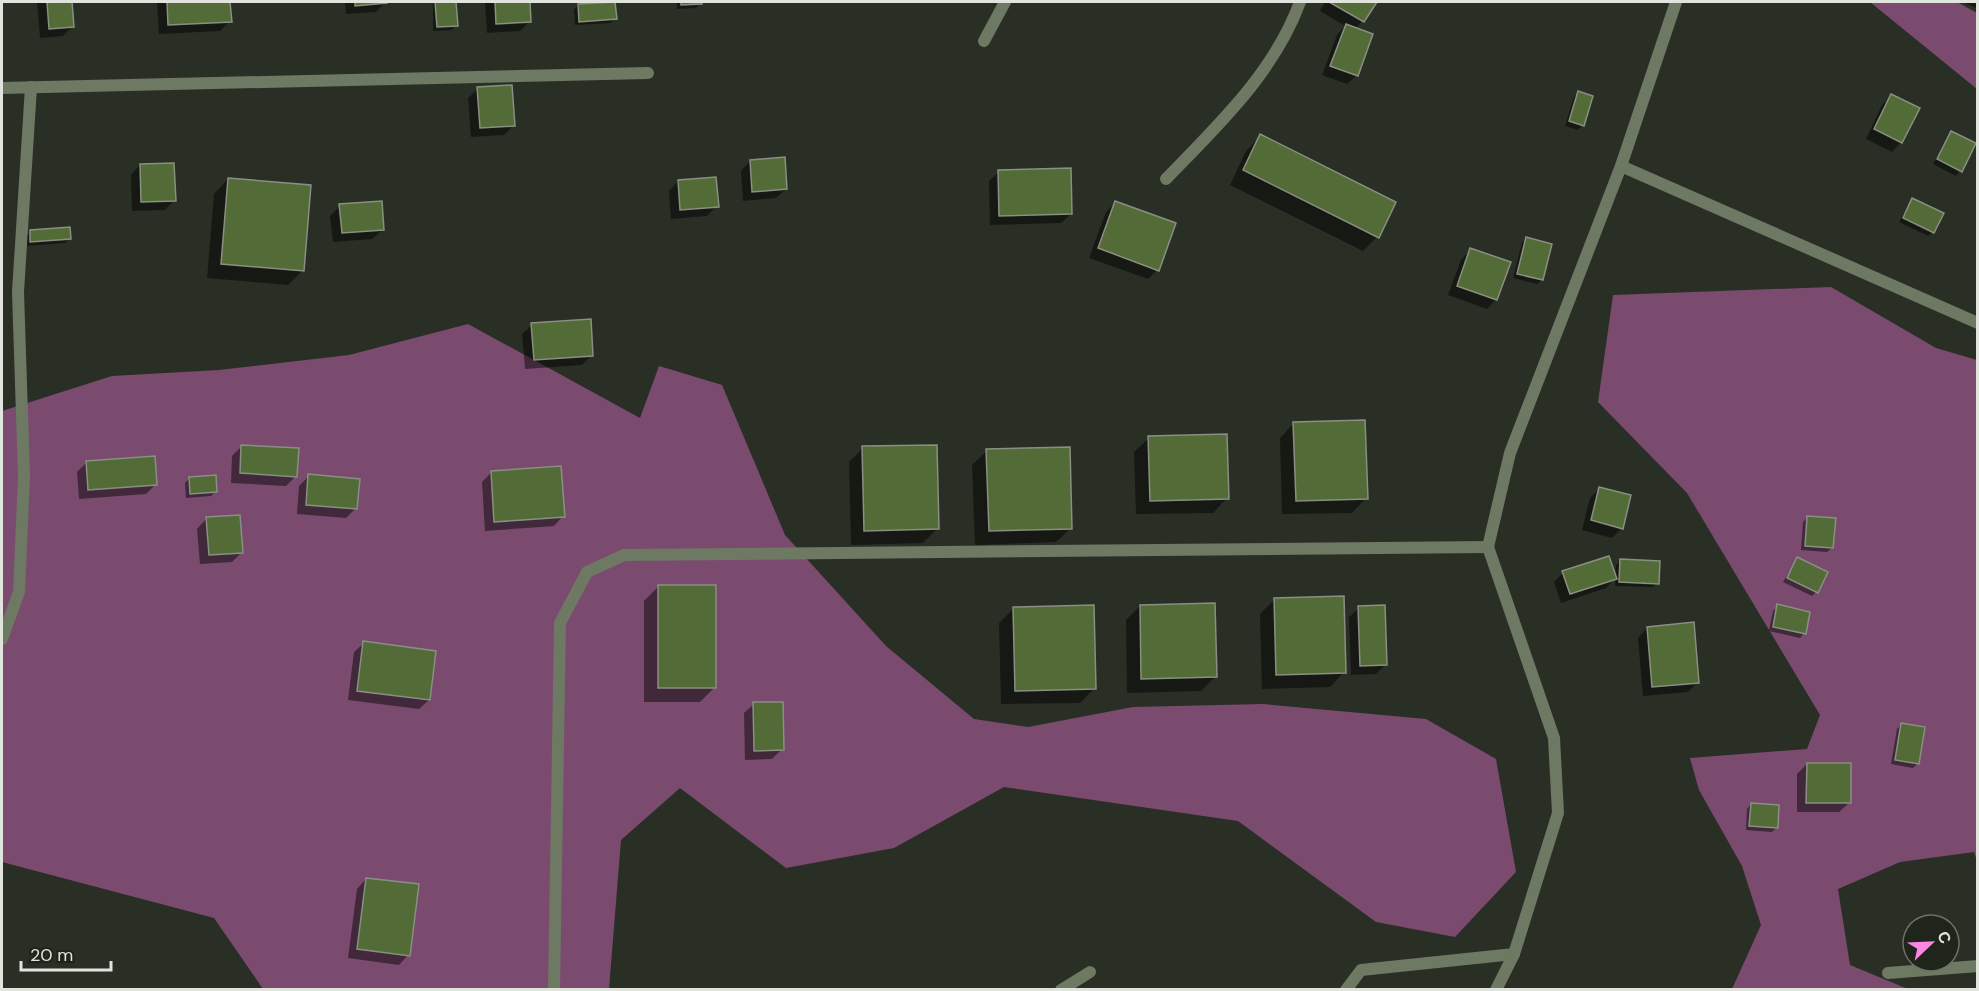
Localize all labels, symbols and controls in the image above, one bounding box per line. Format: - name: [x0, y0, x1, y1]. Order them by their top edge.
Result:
- north arrow: [1901, 913, 1961, 973]
- text: С: [1932, 928, 1956, 947]
- scale bar: [21, 934, 111, 972]
- text: 20 m: [30, 943, 73, 967]

